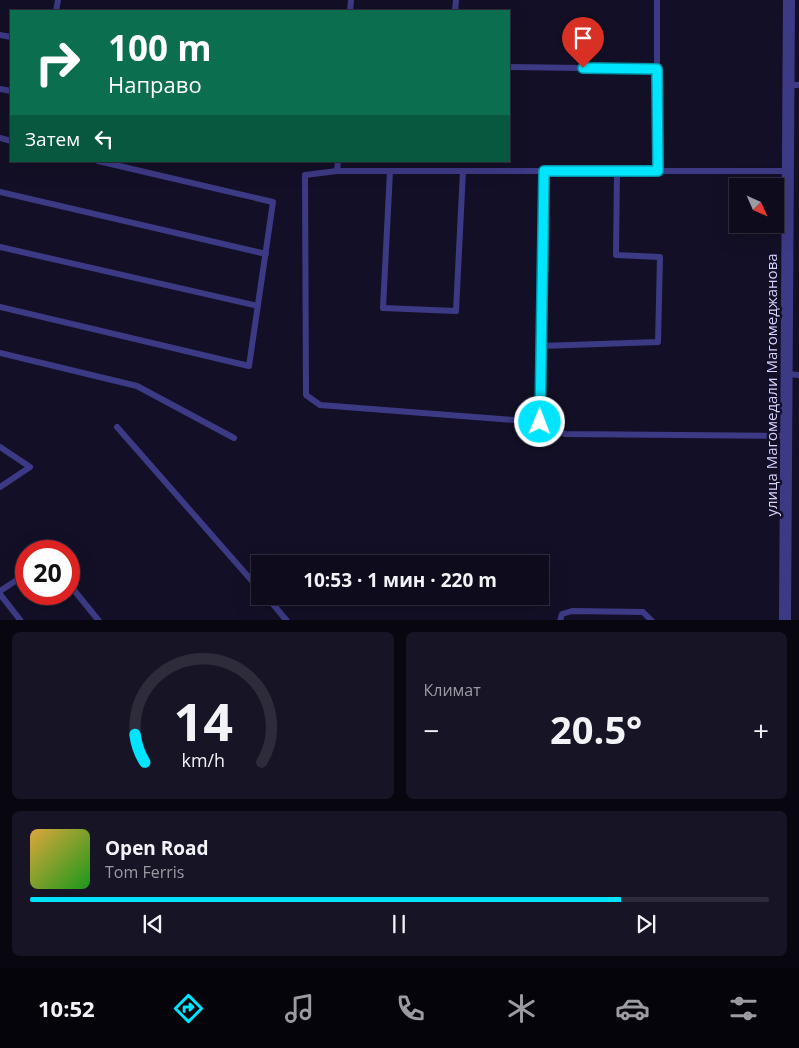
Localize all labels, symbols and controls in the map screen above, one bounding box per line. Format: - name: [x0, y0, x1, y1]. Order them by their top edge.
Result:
- pin: [562, 17, 604, 68]
- text: 100 m: [108, 24, 212, 71]
- icon: arrive: [569, 24, 597, 52]
- icon: right: [25, 30, 90, 95]
- text: Направо: [108, 69, 202, 99]
- icon: left: [90, 125, 118, 153]
- text: Затем: [25, 126, 80, 152]
- north arrow: [729, 178, 784, 232]
- map controls: [729, 178, 784, 233]
- street label: улица Магомедали Магомеджановa: [761, 253, 781, 517]
- position arrow: [513, 395, 565, 447]
- speed limit sign: 20: [15, 540, 80, 605]
- text: 10:53 · 1 мин · 220 m: [303, 567, 497, 593]
- text: Климат: [424, 679, 481, 701]
- text: 14: [173, 685, 232, 756]
- text: 20.5°: [550, 703, 642, 755]
- text: −: [424, 711, 440, 749]
- text: +: [753, 711, 769, 749]
- text: km/h: [181, 748, 224, 772]
- text: Open Road: [105, 835, 209, 861]
- text: Tom Ferris: [105, 861, 184, 883]
- icon: previous: [139, 910, 167, 938]
- icon: pause: [385, 910, 413, 938]
- icon: next: [632, 910, 660, 938]
- icon: directions: [171, 991, 206, 1026]
- icon: music: [282, 991, 317, 1026]
- icon: phone: [393, 991, 428, 1026]
- icon: climate: [504, 991, 539, 1026]
- icon: car: [615, 991, 650, 1026]
- icon: filters: [726, 991, 761, 1026]
- text: 10:52: [38, 993, 95, 1023]

